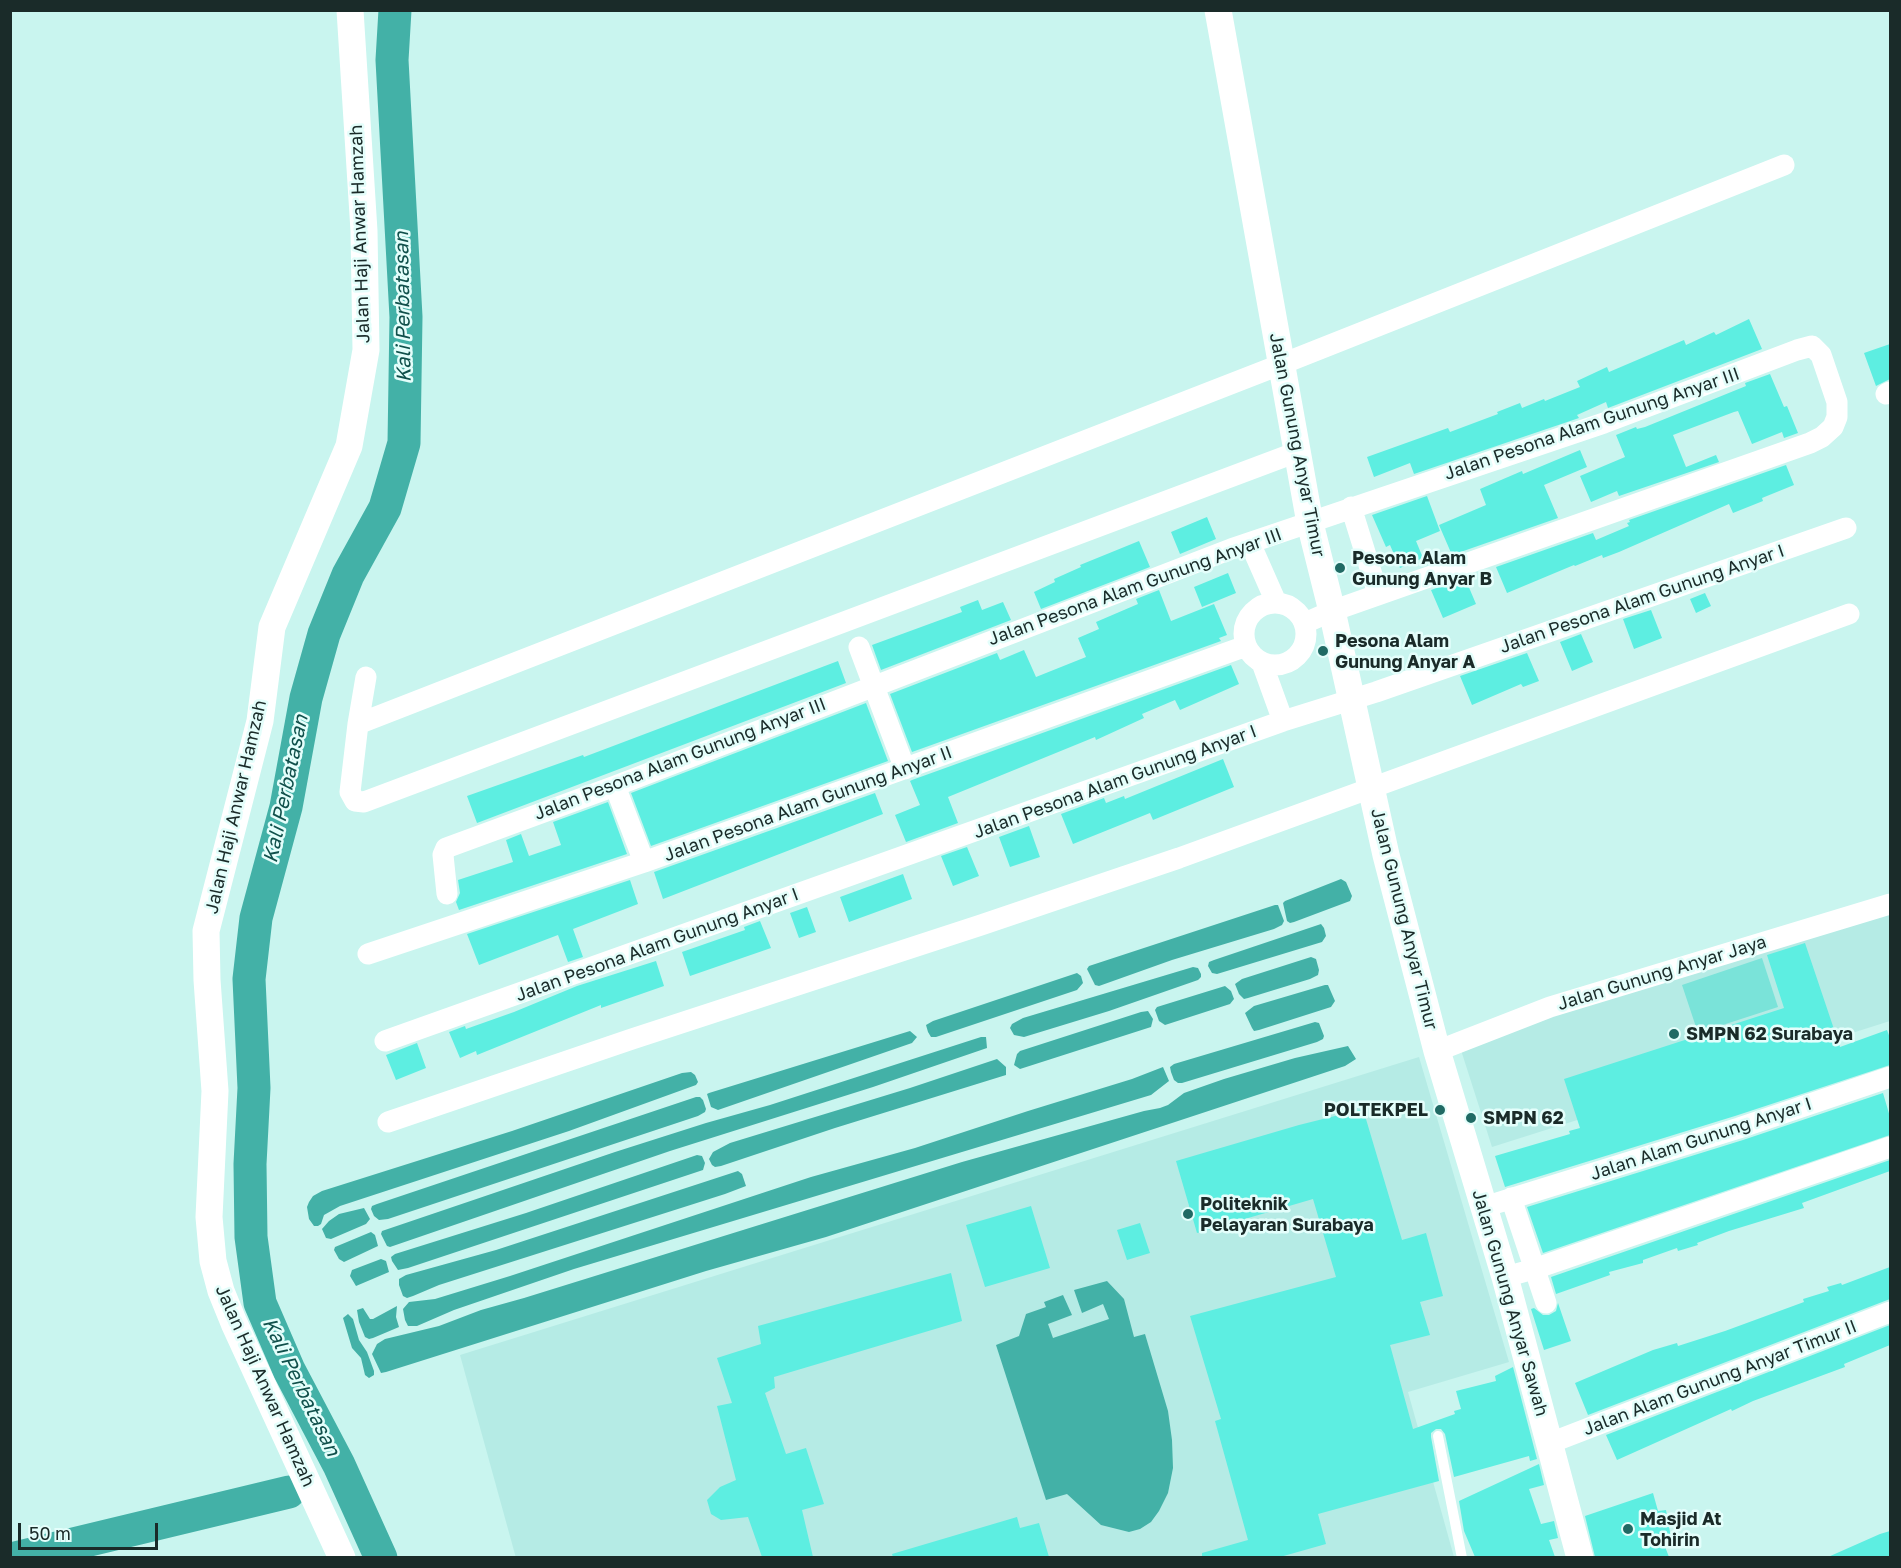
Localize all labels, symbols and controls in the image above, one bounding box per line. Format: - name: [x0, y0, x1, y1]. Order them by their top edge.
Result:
- street label: Jalan Haji Anwar Hamzah: [345, 124, 375, 344]
- water label: Kali Perbatasan: [390, 231, 416, 383]
- street label: Jalan Gunung Anyar Timur: [1265, 331, 1329, 559]
- street label: Jalan Pesona Alam Gunung Anyar III: [1441, 363, 1743, 485]
- street label: Jalan Pesona Alam Gunung Anyar III: [985, 524, 1285, 650]
- street label: Jalan Pesona Alam Gunung Anyar I: [1497, 540, 1787, 658]
- place label: Pesona Alam Gunung Anyar B: [1352, 547, 1492, 590]
- marker: Pesona Alam Gunung Anyar B: [1333, 561, 1347, 575]
- place label: Pesona Alam Gunung Anyar A: [1335, 630, 1475, 672]
- marker: Pesona Alam Gunung Anyar A: [1316, 644, 1330, 658]
- street label: Jalan Pesona Alam Gunung Anyar III: [531, 693, 829, 825]
- street label: Jalan Haji Anwar Hamzah: [201, 698, 271, 916]
- water label: Kali Perbatasan: [259, 713, 313, 865]
- street label: Jalan Pesona Alam Gunung Anyar I: [971, 721, 1259, 843]
- street label: Jalan Pesona Alam Gunung Anyar II: [661, 742, 955, 866]
- street label: Jalan Gunung Anyar Timur: [1366, 806, 1442, 1032]
- street label: Jalan Pesona Alam Gunung Anyar I: [513, 884, 801, 1006]
- street label: Jalan Gunung Anyar Jaya: [1555, 931, 1769, 1015]
- place label: SMPN 62 Surabaya: [1686, 1023, 1853, 1045]
- marker: SMPN 62 Surabaya: [1667, 1027, 1681, 1041]
- street label: Jalan Alam Gunung Anyar I: [1588, 1093, 1814, 1185]
- place label: POLTEKPEL: [1324, 1099, 1428, 1121]
- marker: POLTEKPEL: [1433, 1103, 1447, 1117]
- place label: SMPN 62: [1483, 1107, 1564, 1129]
- marker: SMPN 62: [1464, 1111, 1478, 1125]
- street label: Jalan Gunung Anyar Sawah: [1467, 1187, 1553, 1419]
- place label: Politeknik Pelayaran Surabaya: [1200, 1193, 1374, 1236]
- marker: Politeknik Pelayaran Surabaya: [1181, 1207, 1195, 1221]
- street label: Jalan Haji Anwar Hamzah: [211, 1282, 319, 1490]
- water label: Kali Perbatasan: [257, 1314, 345, 1460]
- street label: Jalan Alam Gunung Anyar Timur II: [1580, 1316, 1860, 1440]
- place label: Masjid At Tohirin: [1640, 1508, 1721, 1550]
- scale bar: [21, 1511, 160, 1549]
- text: 50 m: [29, 1522, 71, 1544]
- marker: Masjid At Tohirin: [1621, 1522, 1635, 1536]

